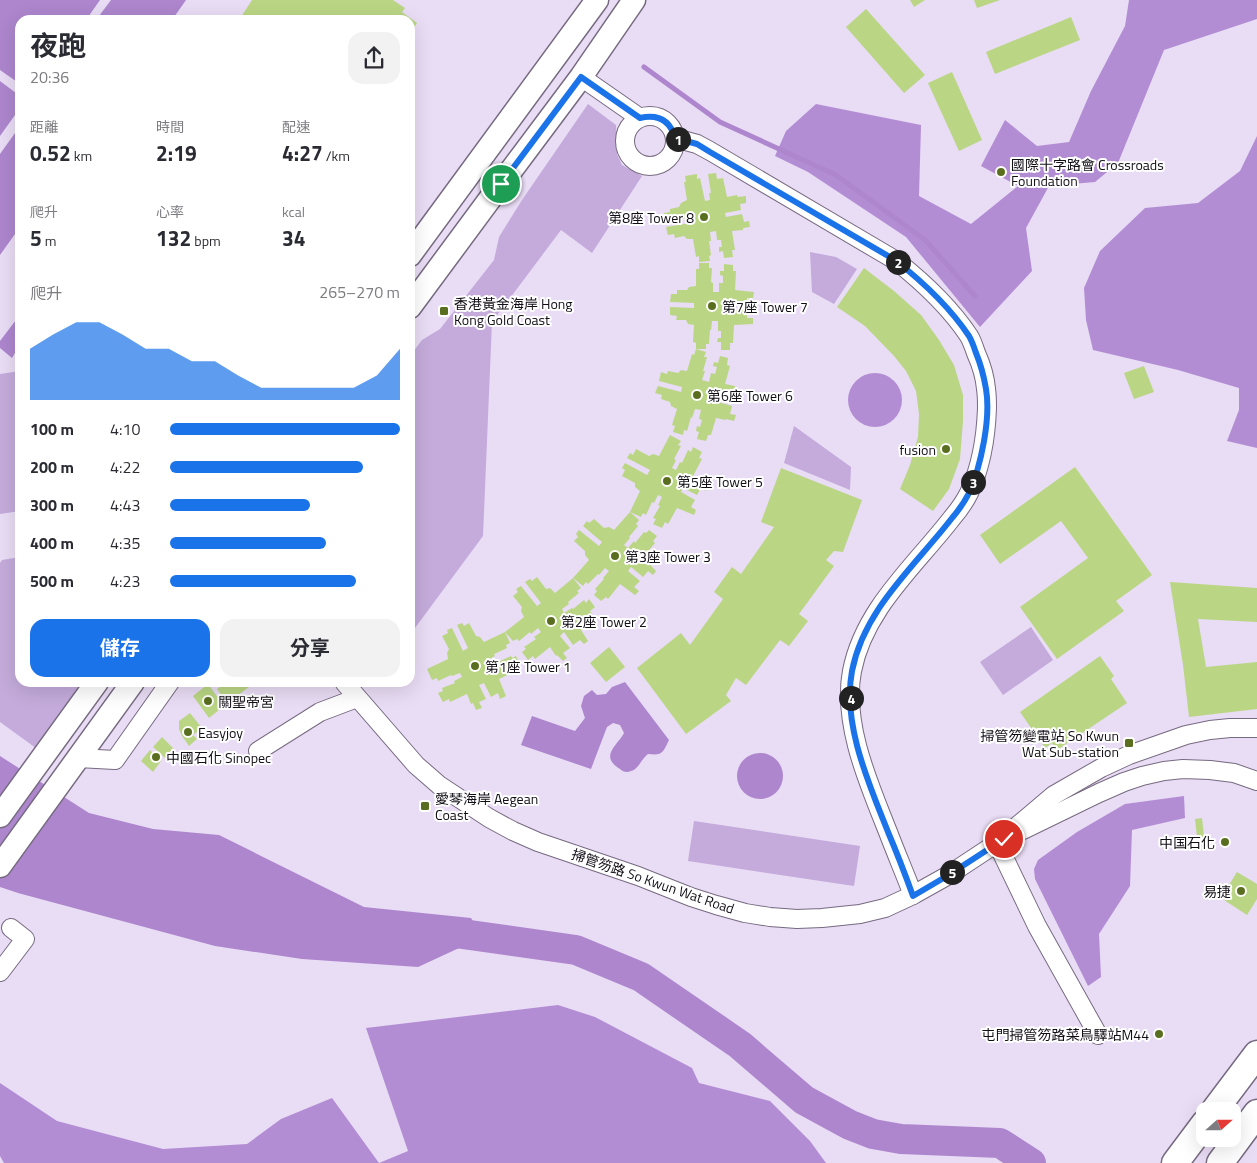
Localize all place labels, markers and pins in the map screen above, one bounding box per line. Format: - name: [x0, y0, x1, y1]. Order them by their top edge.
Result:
- pin: 1: [666, 126, 690, 152]
- place label: 國際十字路會 Crossroads Foundation: [1011, 154, 1164, 191]
- pin: [480, 163, 522, 205]
- marker: 國際十字路會 Crossroads Foundation: [995, 166, 1007, 178]
- place label: 第8座 Tower 8: [608, 207, 694, 228]
- marker: 第8座 Tower 8: [698, 211, 710, 223]
- pin: 2: [886, 250, 910, 274]
- place label: 香港黃金海岸 Hong Kong Gold Coast: [454, 293, 573, 330]
- place label: 第7座 Tower 7: [722, 296, 808, 317]
- marker: 第7座 Tower 7: [706, 300, 718, 312]
- marker: 香港黃金海岸 Hong Kong Gold Coast: [438, 305, 450, 317]
- place label: 第6座 Tower 6: [707, 385, 793, 406]
- marker: 第6座 Tower 6: [691, 389, 703, 401]
- place label: fusion: [899, 439, 936, 460]
- marker: fusion: [940, 443, 952, 455]
- pin: 3: [960, 470, 986, 494]
- place label: 第5座 Tower 5: [677, 471, 763, 492]
- marker: 第5座 Tower 5: [661, 475, 673, 487]
- place label: 第3座 Tower 3: [625, 546, 711, 567]
- marker: 第3座 Tower 3: [609, 550, 621, 562]
- place label: 第2座 Tower 2: [561, 611, 647, 632]
- marker: 第2座 Tower 2: [545, 615, 557, 627]
- place label: 第1座 Tower 1: [485, 656, 571, 677]
- marker: 第1座 Tower 1: [469, 660, 481, 672]
- pin: 4: [838, 686, 864, 710]
- place label: 關聖帝宮: [218, 691, 274, 712]
- marker: 關聖帝宮: [202, 695, 214, 707]
- place label: Easyjoy: [198, 722, 243, 743]
- place label: 掃管笏變電站 So Kwun Wat Sub-station: [981, 725, 1119, 762]
- marker: Easyjoy: [182, 726, 194, 738]
- marker: 掃管笏變電站 So Kwun Wat Sub-station: [1123, 737, 1135, 749]
- place label: 中國石化 Sinopec: [166, 747, 271, 768]
- marker: 中國石化 Sinopec: [150, 751, 162, 763]
- place label: 愛琴海岸 Aegean Coast: [435, 788, 538, 825]
- marker: 愛琴海岸 Aegean Coast: [419, 800, 431, 812]
- pin: [983, 818, 1025, 860]
- place label: 中国石化: [1159, 832, 1215, 853]
- marker: 中国石化: [1219, 836, 1231, 848]
- pin: 5: [940, 860, 964, 884]
- place label: 易捷: [1203, 881, 1231, 902]
- marker: 易捷: [1235, 885, 1247, 897]
- place label: 屯門掃管笏路菜鳥驛站M44: [982, 1024, 1149, 1045]
- marker: 屯門掃管笏路菜鳥驛站M44: [1153, 1028, 1165, 1040]

